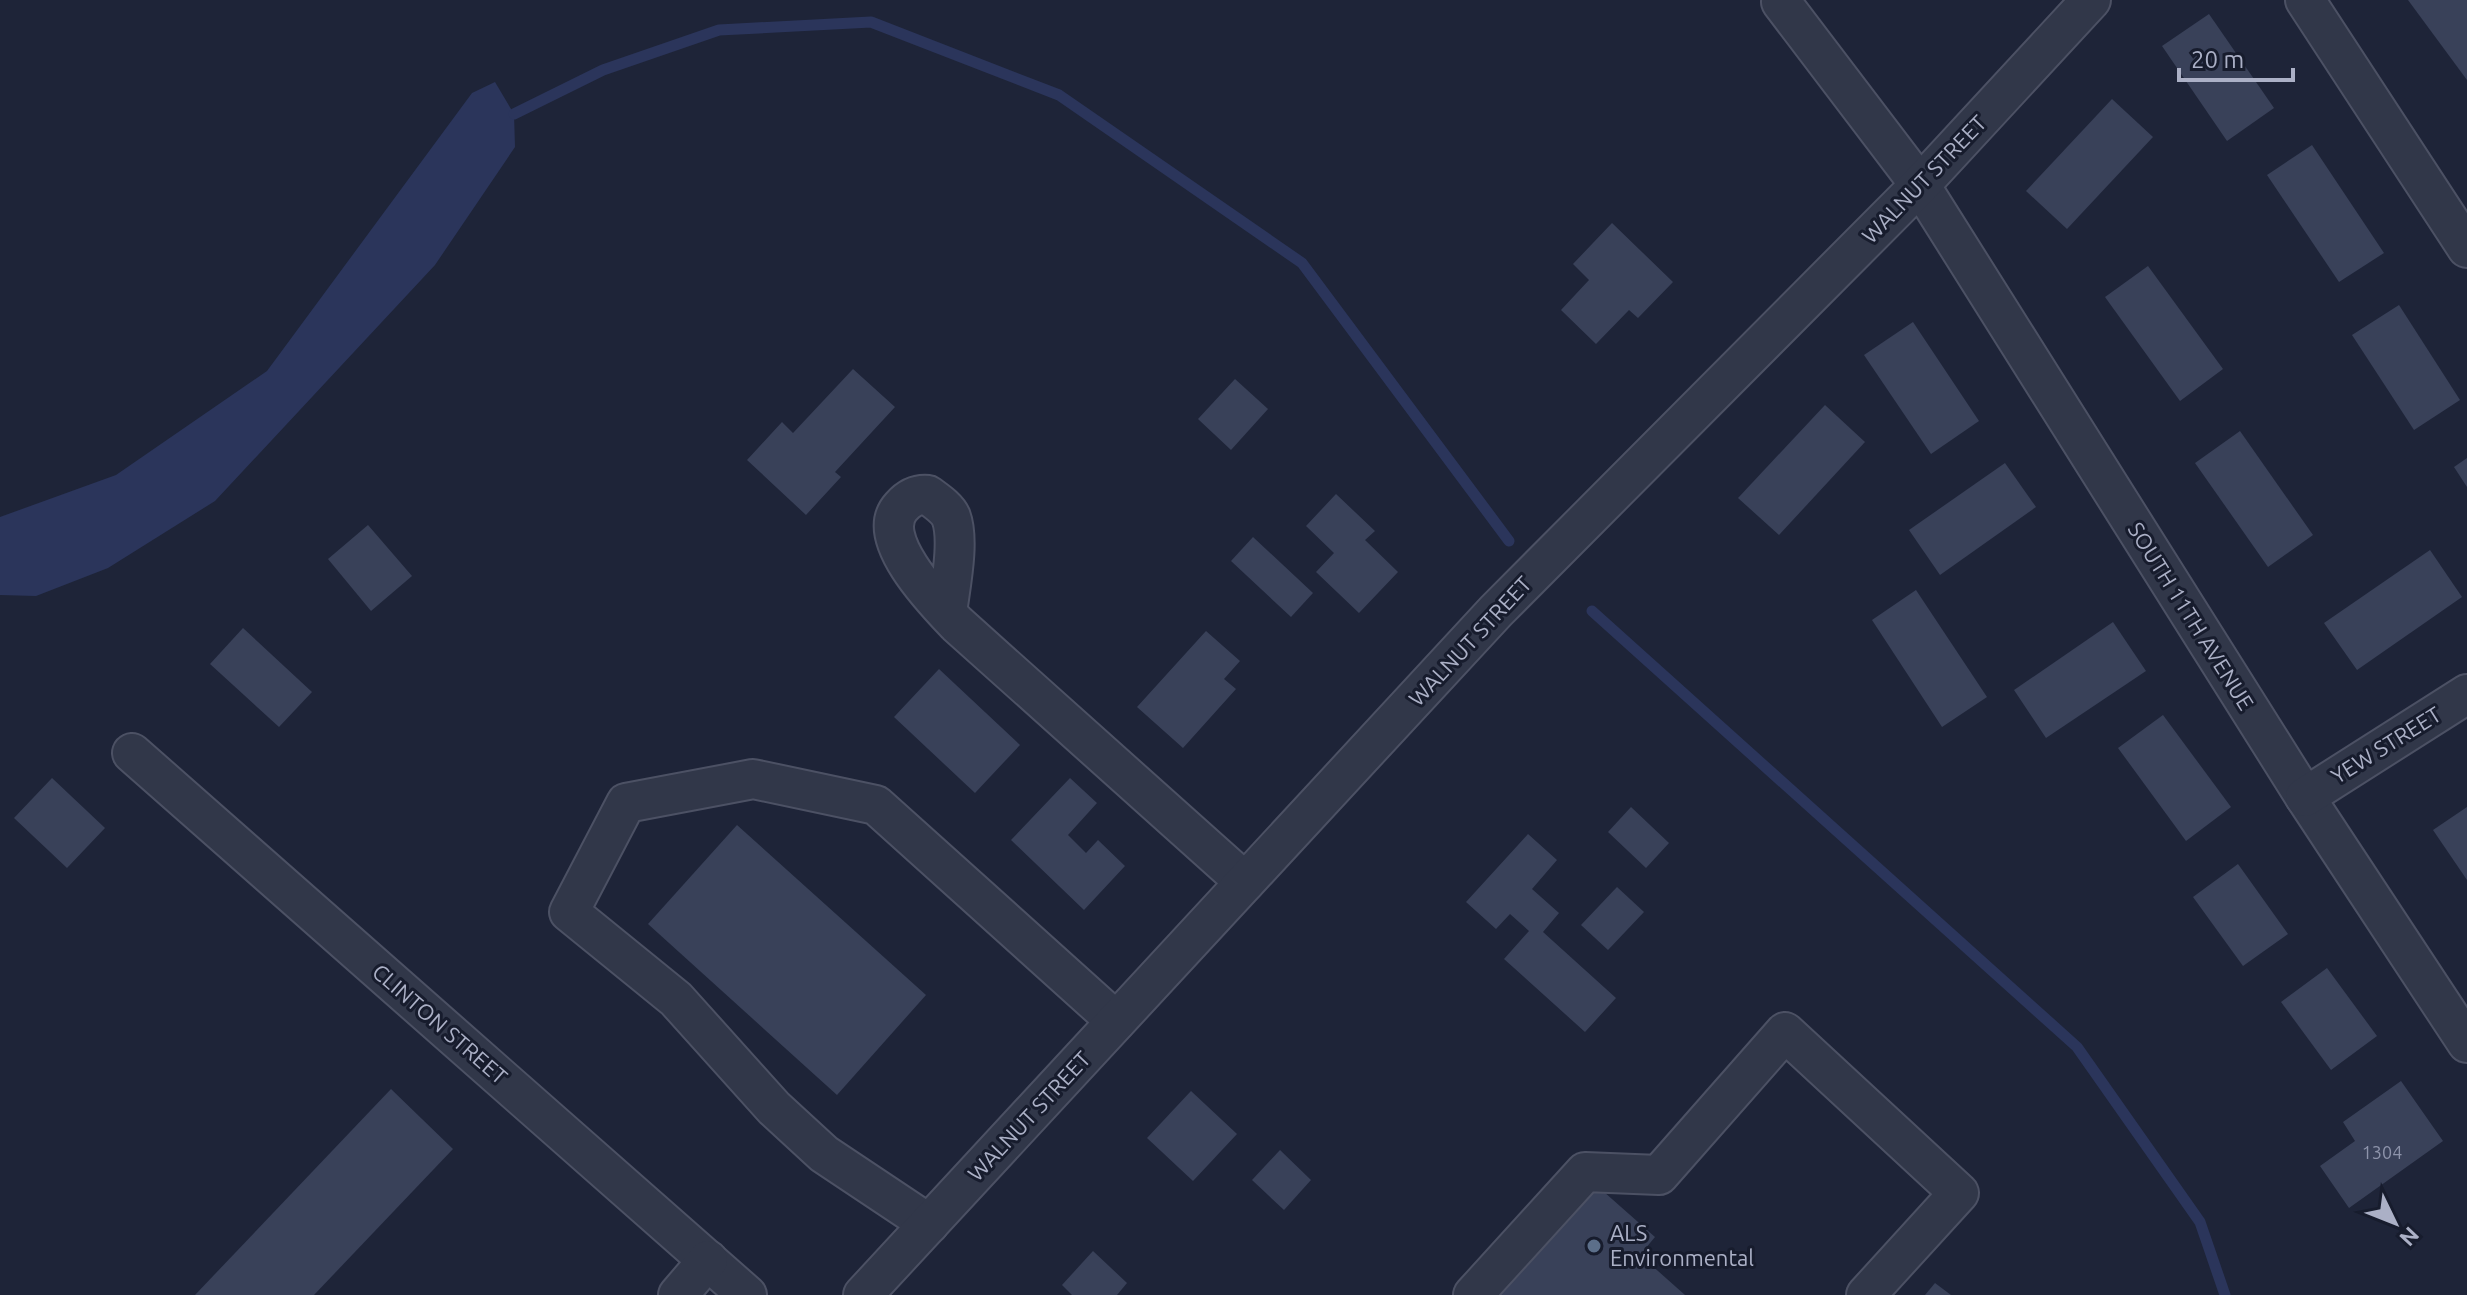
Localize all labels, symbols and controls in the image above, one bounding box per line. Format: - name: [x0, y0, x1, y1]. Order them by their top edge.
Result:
- scale bar: [2179, 32, 2293, 82]
- text: 20 m: [2191, 46, 2244, 73]
- street label: WALNUT STREET: [1856, 110, 1991, 248]
- street label: SOUTH 11TH AVENUE: [2124, 517, 2259, 714]
- street label: WALNUT STREET: [1403, 571, 1536, 711]
- street label: YEW STREET: [2326, 701, 2445, 788]
- street label: CLINTON STREET: [368, 958, 513, 1089]
- street label: WALNUT STREET: [962, 1046, 1095, 1186]
- house number: 1304: [2362, 1142, 2402, 1162]
- north arrow: [2355, 1183, 2435, 1263]
- place label: ALS Environmental: [1610, 1220, 1754, 1270]
- text: N: [2395, 1222, 2425, 1252]
- marker: ALS Environmental: [1585, 1237, 1603, 1255]

